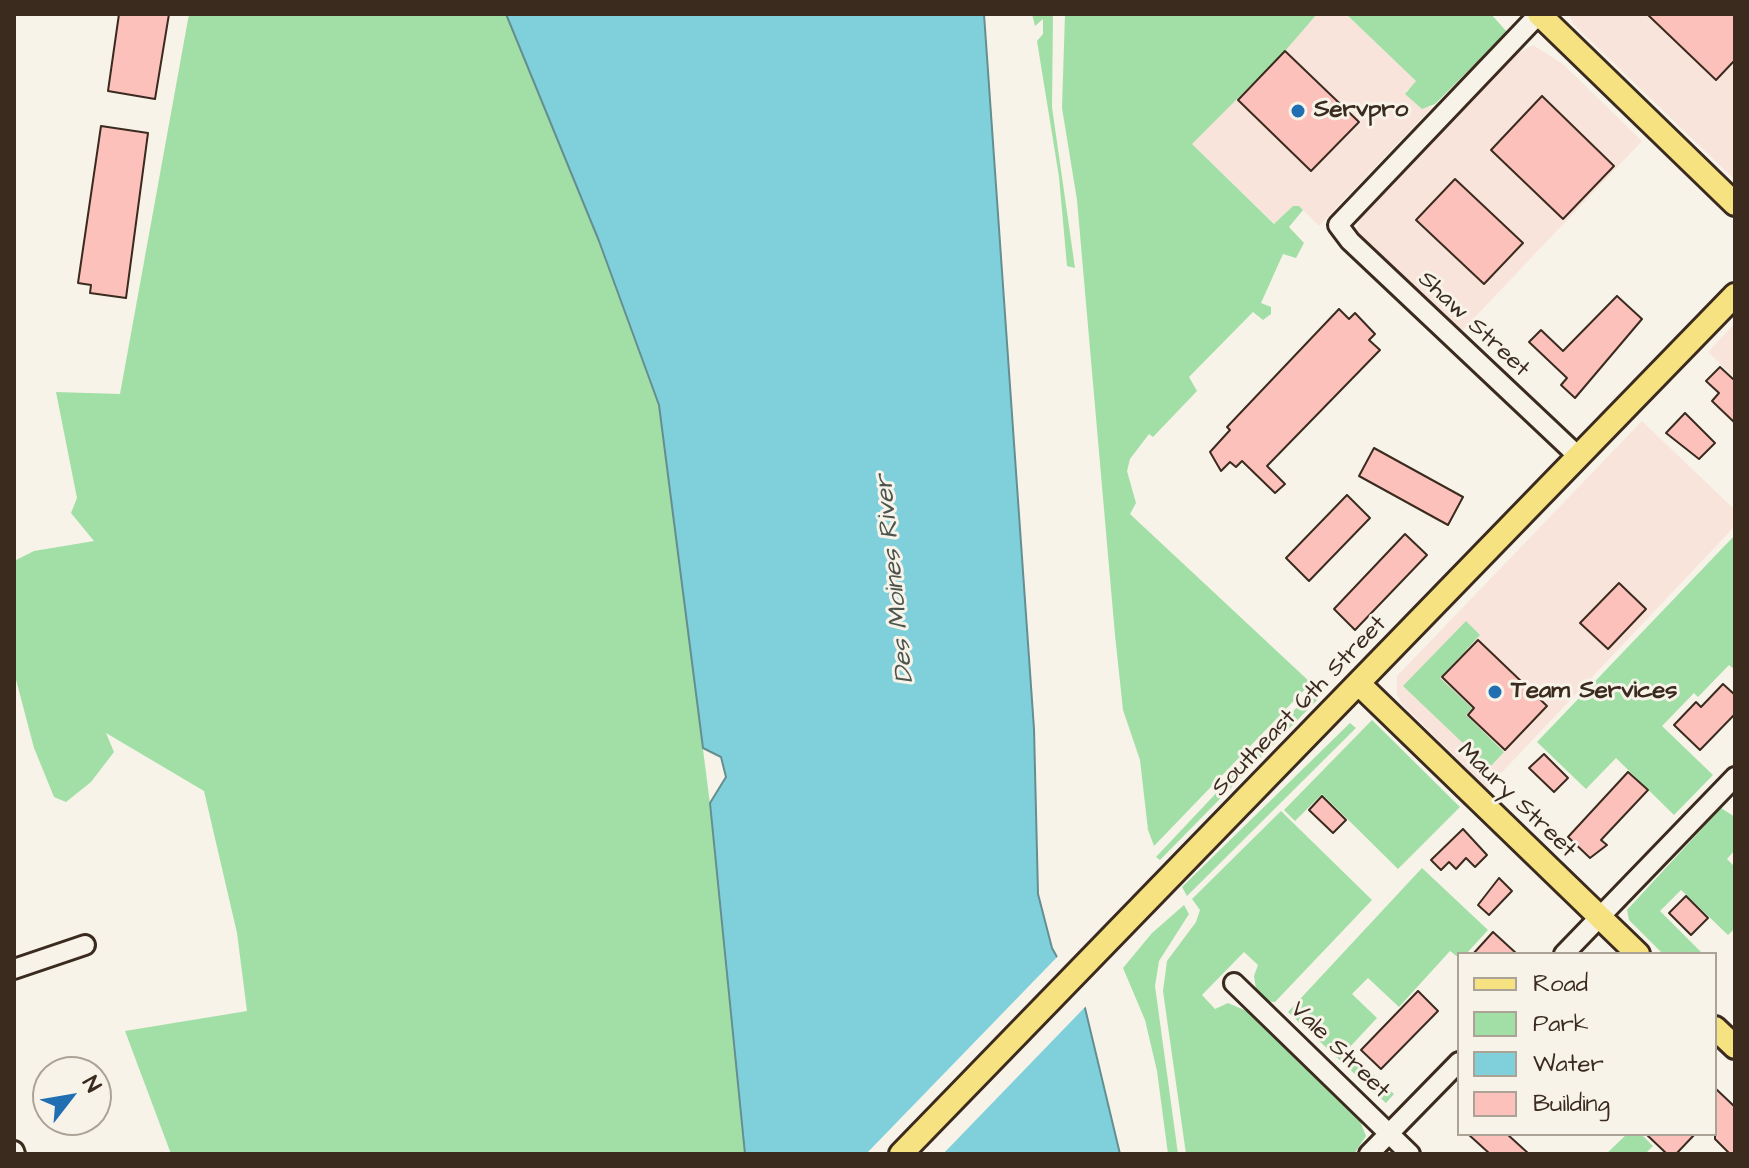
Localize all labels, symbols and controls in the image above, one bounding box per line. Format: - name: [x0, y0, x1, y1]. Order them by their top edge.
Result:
- place label: Servpro: [1314, 97, 1408, 125]
- marker: Servpro: [1289, 102, 1307, 120]
- street label: Shaw Street: [1411, 266, 1535, 384]
- water label: Des Moines River: [870, 473, 922, 685]
- street label: Southeast 6th Street: [1206, 611, 1394, 803]
- place label: Team Services: [1511, 678, 1677, 706]
- marker: Team Services: [1486, 683, 1504, 701]
- street label: Maury Street: [1450, 737, 1582, 865]
- legend: [1457, 952, 1717, 1136]
- text: Road: [1533, 967, 1588, 1001]
- street label: Vale Street: [1283, 996, 1395, 1106]
- text: Park: [1533, 1007, 1589, 1041]
- text: Water: [1533, 1047, 1604, 1081]
- north arrow: [32, 1056, 112, 1136]
- text: N: [74, 1071, 108, 1098]
- text: Building: [1533, 1087, 1610, 1121]

